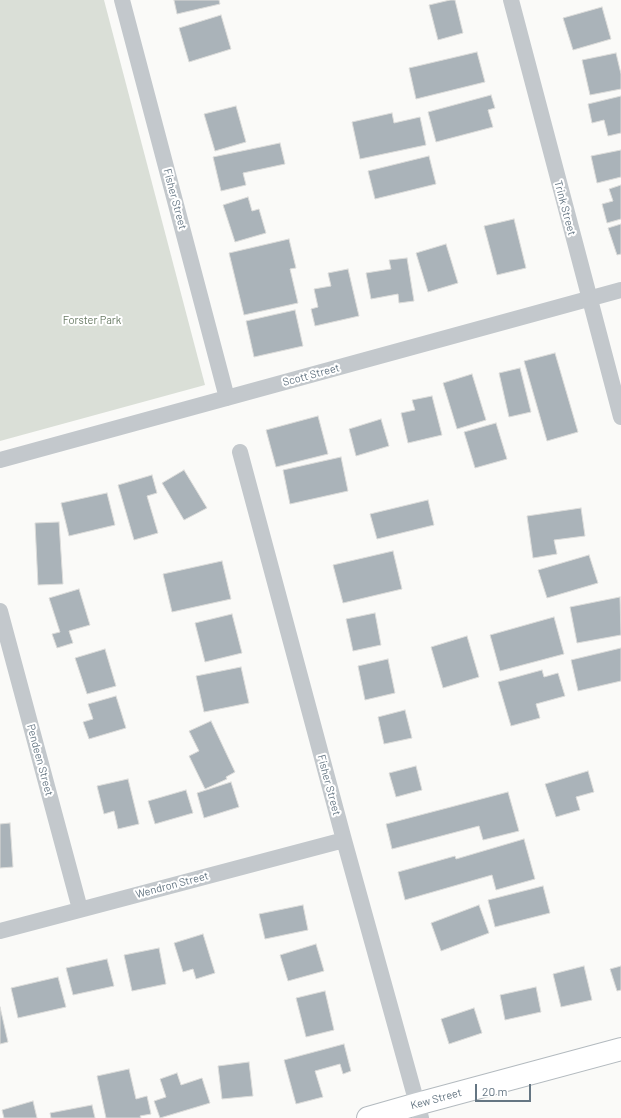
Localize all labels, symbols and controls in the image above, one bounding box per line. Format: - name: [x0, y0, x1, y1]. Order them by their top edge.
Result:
- street label: Fisher Street: [161, 167, 189, 231]
- street label: Trink Street: [551, 179, 579, 237]
- park label: Forster Park: [63, 313, 121, 327]
- street label: Scott Street: [281, 361, 341, 389]
- street label: Pendeen Street: [24, 723, 56, 797]
- street label: Fisher Street: [315, 753, 343, 817]
- street label: Wendron Street: [134, 869, 210, 901]
- scale bar: [477, 1076, 533, 1102]
- text: 20 m: [482, 1084, 508, 1098]
- street label: Kew Street: [409, 1086, 463, 1112]

